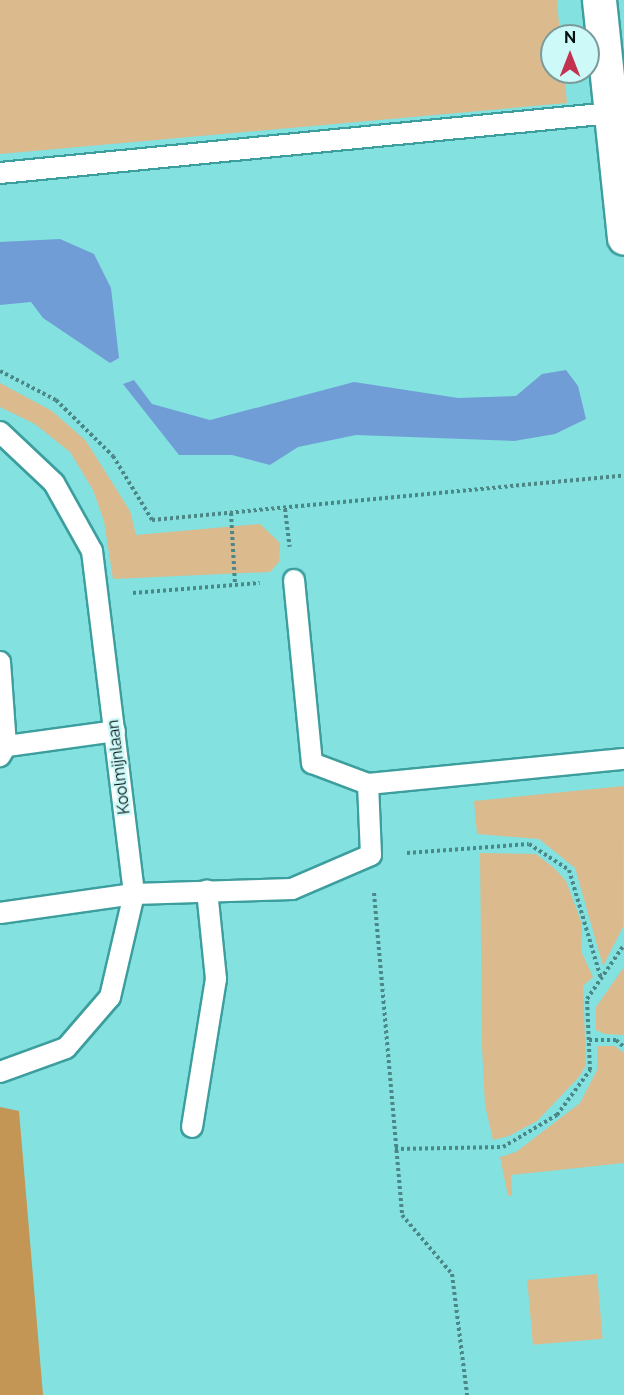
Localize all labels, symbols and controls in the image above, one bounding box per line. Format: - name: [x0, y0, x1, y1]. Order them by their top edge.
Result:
- north arrow: [540, 24, 600, 84]
- text: N: [564, 28, 576, 47]
- street label: Koolmijnlaan: [104, 718, 134, 816]

